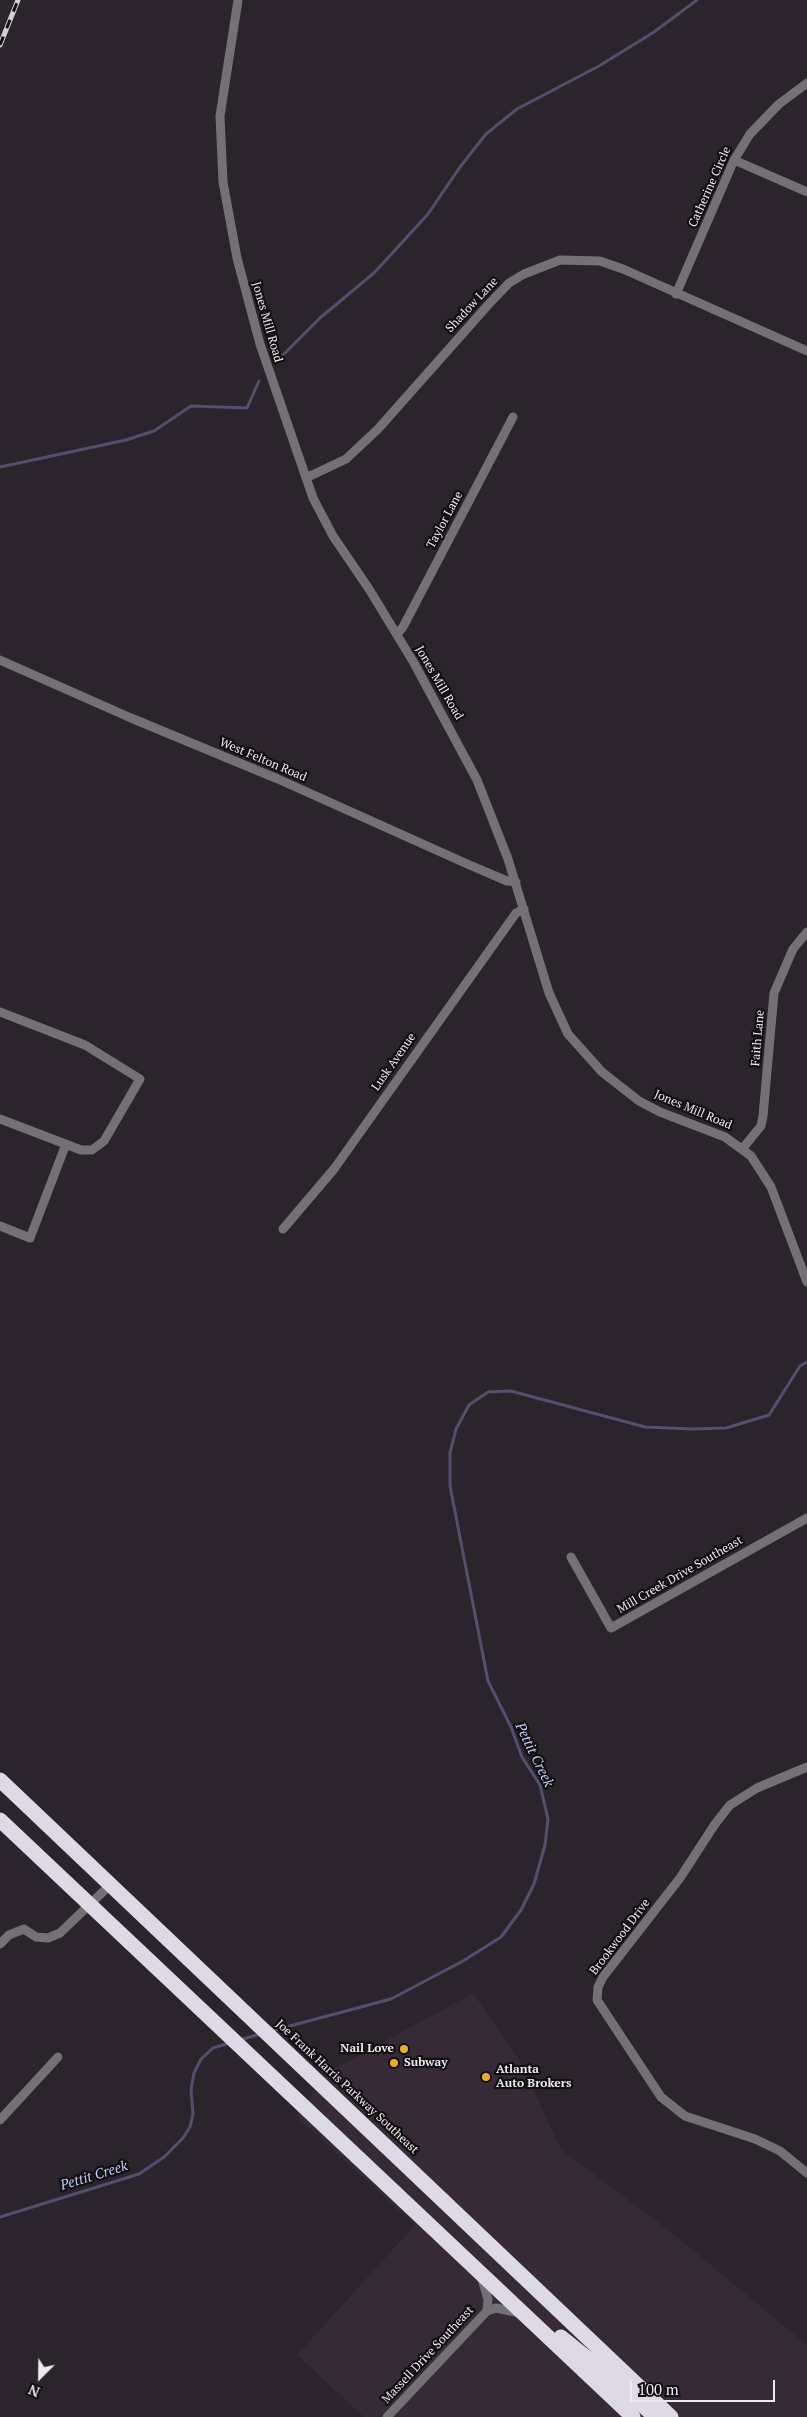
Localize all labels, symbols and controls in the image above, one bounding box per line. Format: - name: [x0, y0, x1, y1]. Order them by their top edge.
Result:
- street label: Catherine Circle: [686, 144, 734, 230]
- street label: Shadow Lane: [443, 274, 501, 336]
- street label: Jones Mill Road: [249, 280, 285, 364]
- street label: Taylor Lane: [424, 489, 466, 551]
- street label: Jones Mill Road: [412, 643, 466, 723]
- street label: West Felton Road: [217, 735, 309, 785]
- street label: Faith Lane: [748, 1009, 768, 1067]
- street label: Lusk Avenue: [369, 1030, 419, 1094]
- street label: Jones Mill Road: [652, 1087, 734, 1133]
- street label: Mill Creek Drive Southeast: [615, 1533, 745, 1617]
- water label: Pettit Creek: [511, 1720, 557, 1790]
- street label: Brookwood Drive: [587, 1896, 653, 1978]
- street label: Joe Frank Harris Parkway Southeast: [273, 2017, 421, 2157]
- place label: Nail Love: [340, 2042, 394, 2056]
- marker: Nail Love: [398, 2043, 410, 2055]
- place label: Subway: [404, 2056, 447, 2070]
- marker: Subway: [388, 2057, 400, 2069]
- place label: Atlanta Auto Brokers: [496, 2063, 571, 2091]
- marker: Atlanta Auto Brokers: [480, 2071, 492, 2083]
- water label: Pettit Creek: [58, 2158, 130, 2194]
- street label: Massell Drive Southeast: [379, 2303, 477, 2407]
- north arrow: [15, 2352, 65, 2402]
- scale bar: [632, 2370, 777, 2402]
- text: 100 m: [638, 2379, 679, 2399]
- text: N: [25, 2380, 43, 2402]

